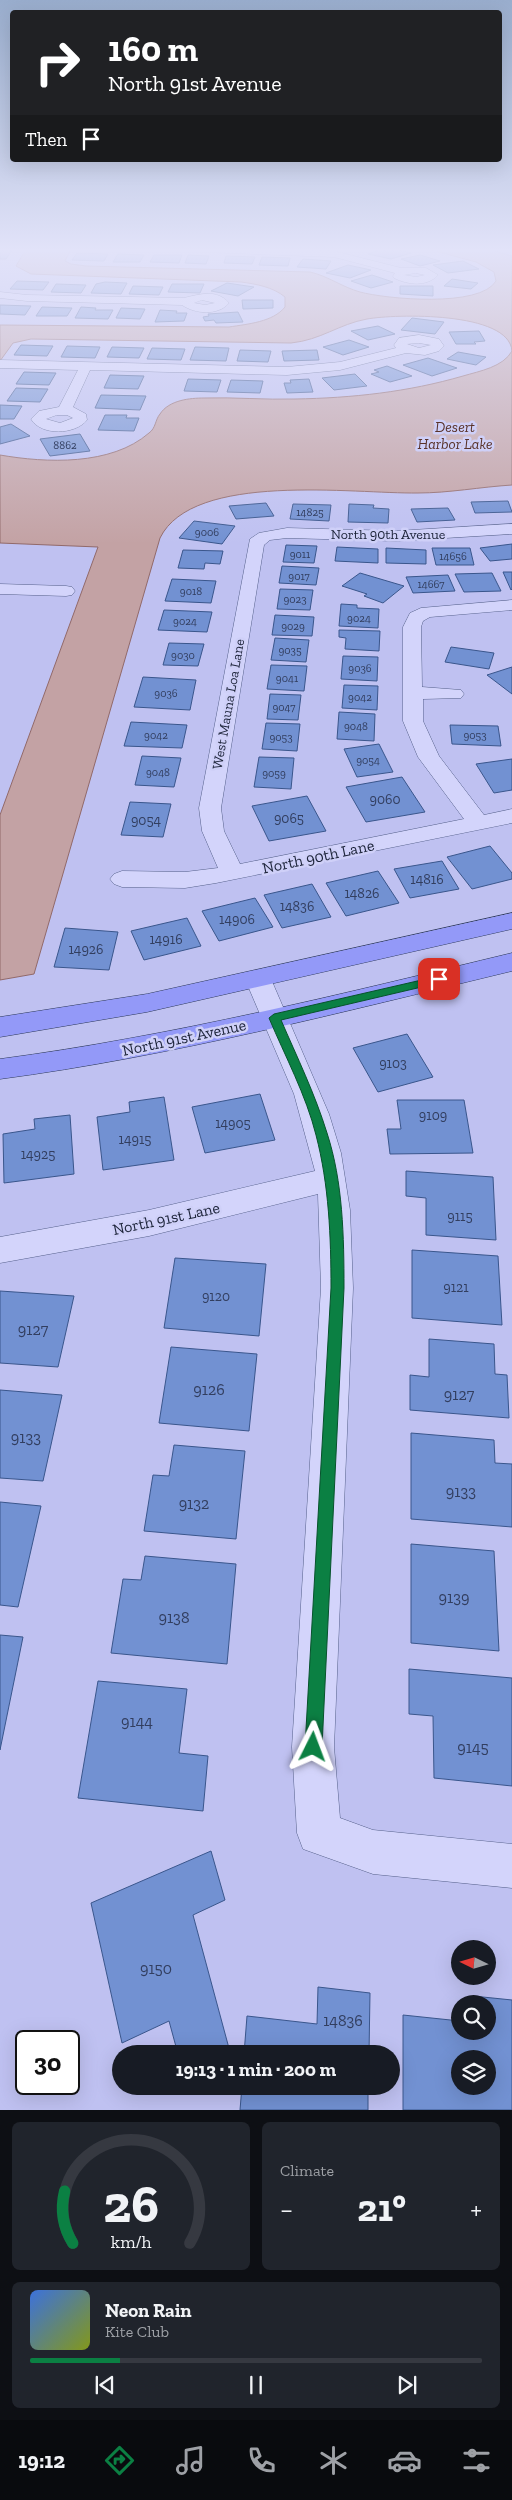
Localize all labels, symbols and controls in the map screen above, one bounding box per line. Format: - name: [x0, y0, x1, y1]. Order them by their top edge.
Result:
- text: 160 m: [108, 28, 198, 70]
- icon: right: [25, 30, 90, 95]
- text: North 91st Avenue: [108, 70, 282, 97]
- icon: arrive: [77, 125, 105, 153]
- text: Then: [25, 128, 67, 151]
- water label: Desert Harbor Lake: [418, 418, 493, 453]
- house number: 8862: [53, 439, 77, 452]
- house number: 14825: [296, 506, 324, 519]
- house number: 9006: [195, 526, 219, 539]
- street label: North 90th Avenue: [331, 526, 446, 543]
- house number: 9011: [290, 548, 311, 561]
- house number: 14656: [439, 550, 467, 563]
- house number: 9017: [288, 570, 310, 583]
- house number: 14667: [417, 578, 445, 591]
- house number: 9018: [180, 585, 202, 598]
- house number: 9023: [283, 593, 307, 606]
- house number: 9024: [347, 612, 371, 625]
- house number: 9024: [173, 615, 197, 628]
- house number: 9029: [281, 620, 305, 633]
- street label: West Mauna Loa Lane: [209, 637, 248, 771]
- house number: 9035: [278, 644, 302, 657]
- house number: 9030: [171, 649, 195, 662]
- house number: 9036: [348, 662, 372, 675]
- house number: 9041: [276, 672, 299, 685]
- house number: 9036: [154, 687, 178, 700]
- house number: 9042: [348, 691, 372, 704]
- house number: 9047: [272, 701, 296, 714]
- house number: 9048: [344, 720, 368, 733]
- house number: 9042: [144, 729, 168, 742]
- house number: 9053: [463, 729, 487, 742]
- house number: 9053: [269, 731, 293, 744]
- house number: 9054: [356, 754, 380, 767]
- house number: 9048: [146, 766, 170, 779]
- house number: 9059: [262, 767, 286, 780]
- house number: 9060: [370, 791, 401, 808]
- house number: 9065: [274, 810, 304, 827]
- house number: 9054: [131, 812, 162, 829]
- street label: North 90th Lane: [260, 835, 376, 878]
- house number: 14816: [410, 871, 444, 888]
- house number: 14826: [344, 885, 380, 902]
- house number: 14836: [280, 898, 314, 915]
- house number: 14906: [219, 911, 255, 928]
- house number: 14916: [149, 931, 183, 948]
- house number: 14926: [68, 941, 104, 958]
- pin: [418, 958, 460, 1000]
- icon: arrive: [425, 965, 453, 993]
- street label: North 91st Avenue: [120, 1015, 248, 1060]
- house number: 9103: [379, 1055, 407, 1072]
- house number: 9109: [419, 1107, 447, 1124]
- house number: 14905: [215, 1115, 251, 1132]
- house number: 14915: [119, 1131, 151, 1148]
- house number: 14925: [21, 1146, 55, 1163]
- street label: North 91st Lane: [111, 1198, 221, 1239]
- house number: 9115: [447, 1208, 473, 1225]
- house number: 9121: [443, 1279, 469, 1296]
- house number: 9120: [202, 1288, 230, 1305]
- house number: 9127: [18, 1320, 49, 1339]
- house number: 9126: [193, 1380, 225, 1399]
- house number: 9127: [444, 1385, 475, 1404]
- house number: 9133: [11, 1428, 41, 1447]
- house number: 9133: [446, 1482, 476, 1501]
- house number: 9132: [179, 1494, 209, 1513]
- house number: 9139: [439, 1588, 469, 1607]
- house number: 9138: [158, 1608, 190, 1627]
- house number: 9144: [121, 1712, 153, 1731]
- position arrow: [286, 1720, 338, 1772]
- house number: 9145: [457, 1738, 489, 1757]
- north arrow: [451, 1940, 496, 1985]
- map controls: [451, 1940, 496, 2095]
- house number: 9150: [140, 1959, 172, 1978]
- button: search: [451, 1995, 496, 2040]
- house number: 14836: [323, 2011, 363, 2030]
- speed limit sign: 30: [15, 2030, 80, 2095]
- button: layers: [451, 2050, 496, 2095]
- text: 19:13 · 1 min · 200 m: [176, 2058, 336, 2081]
- text: Climate: [280, 2161, 334, 2180]
- text: 26: [103, 2173, 159, 2235]
- text: 21°: [357, 2185, 406, 2231]
- text: −: [280, 2193, 293, 2226]
- text: +: [470, 2193, 482, 2226]
- text: km/h: [111, 2231, 151, 2253]
- text: Neon Rain: [105, 2299, 192, 2322]
- text: Kite Club: [105, 2322, 169, 2341]
- icon: previous: [91, 2371, 119, 2399]
- icon: pause: [242, 2371, 270, 2399]
- icon: next: [393, 2371, 421, 2399]
- icon: directions: [102, 2443, 137, 2478]
- icon: music: [173, 2443, 208, 2478]
- icon: phone: [244, 2443, 279, 2478]
- icon: climate: [316, 2443, 351, 2478]
- icon: car: [387, 2443, 422, 2478]
- icon: filters: [459, 2443, 494, 2478]
- text: 19:12: [18, 2447, 65, 2474]

